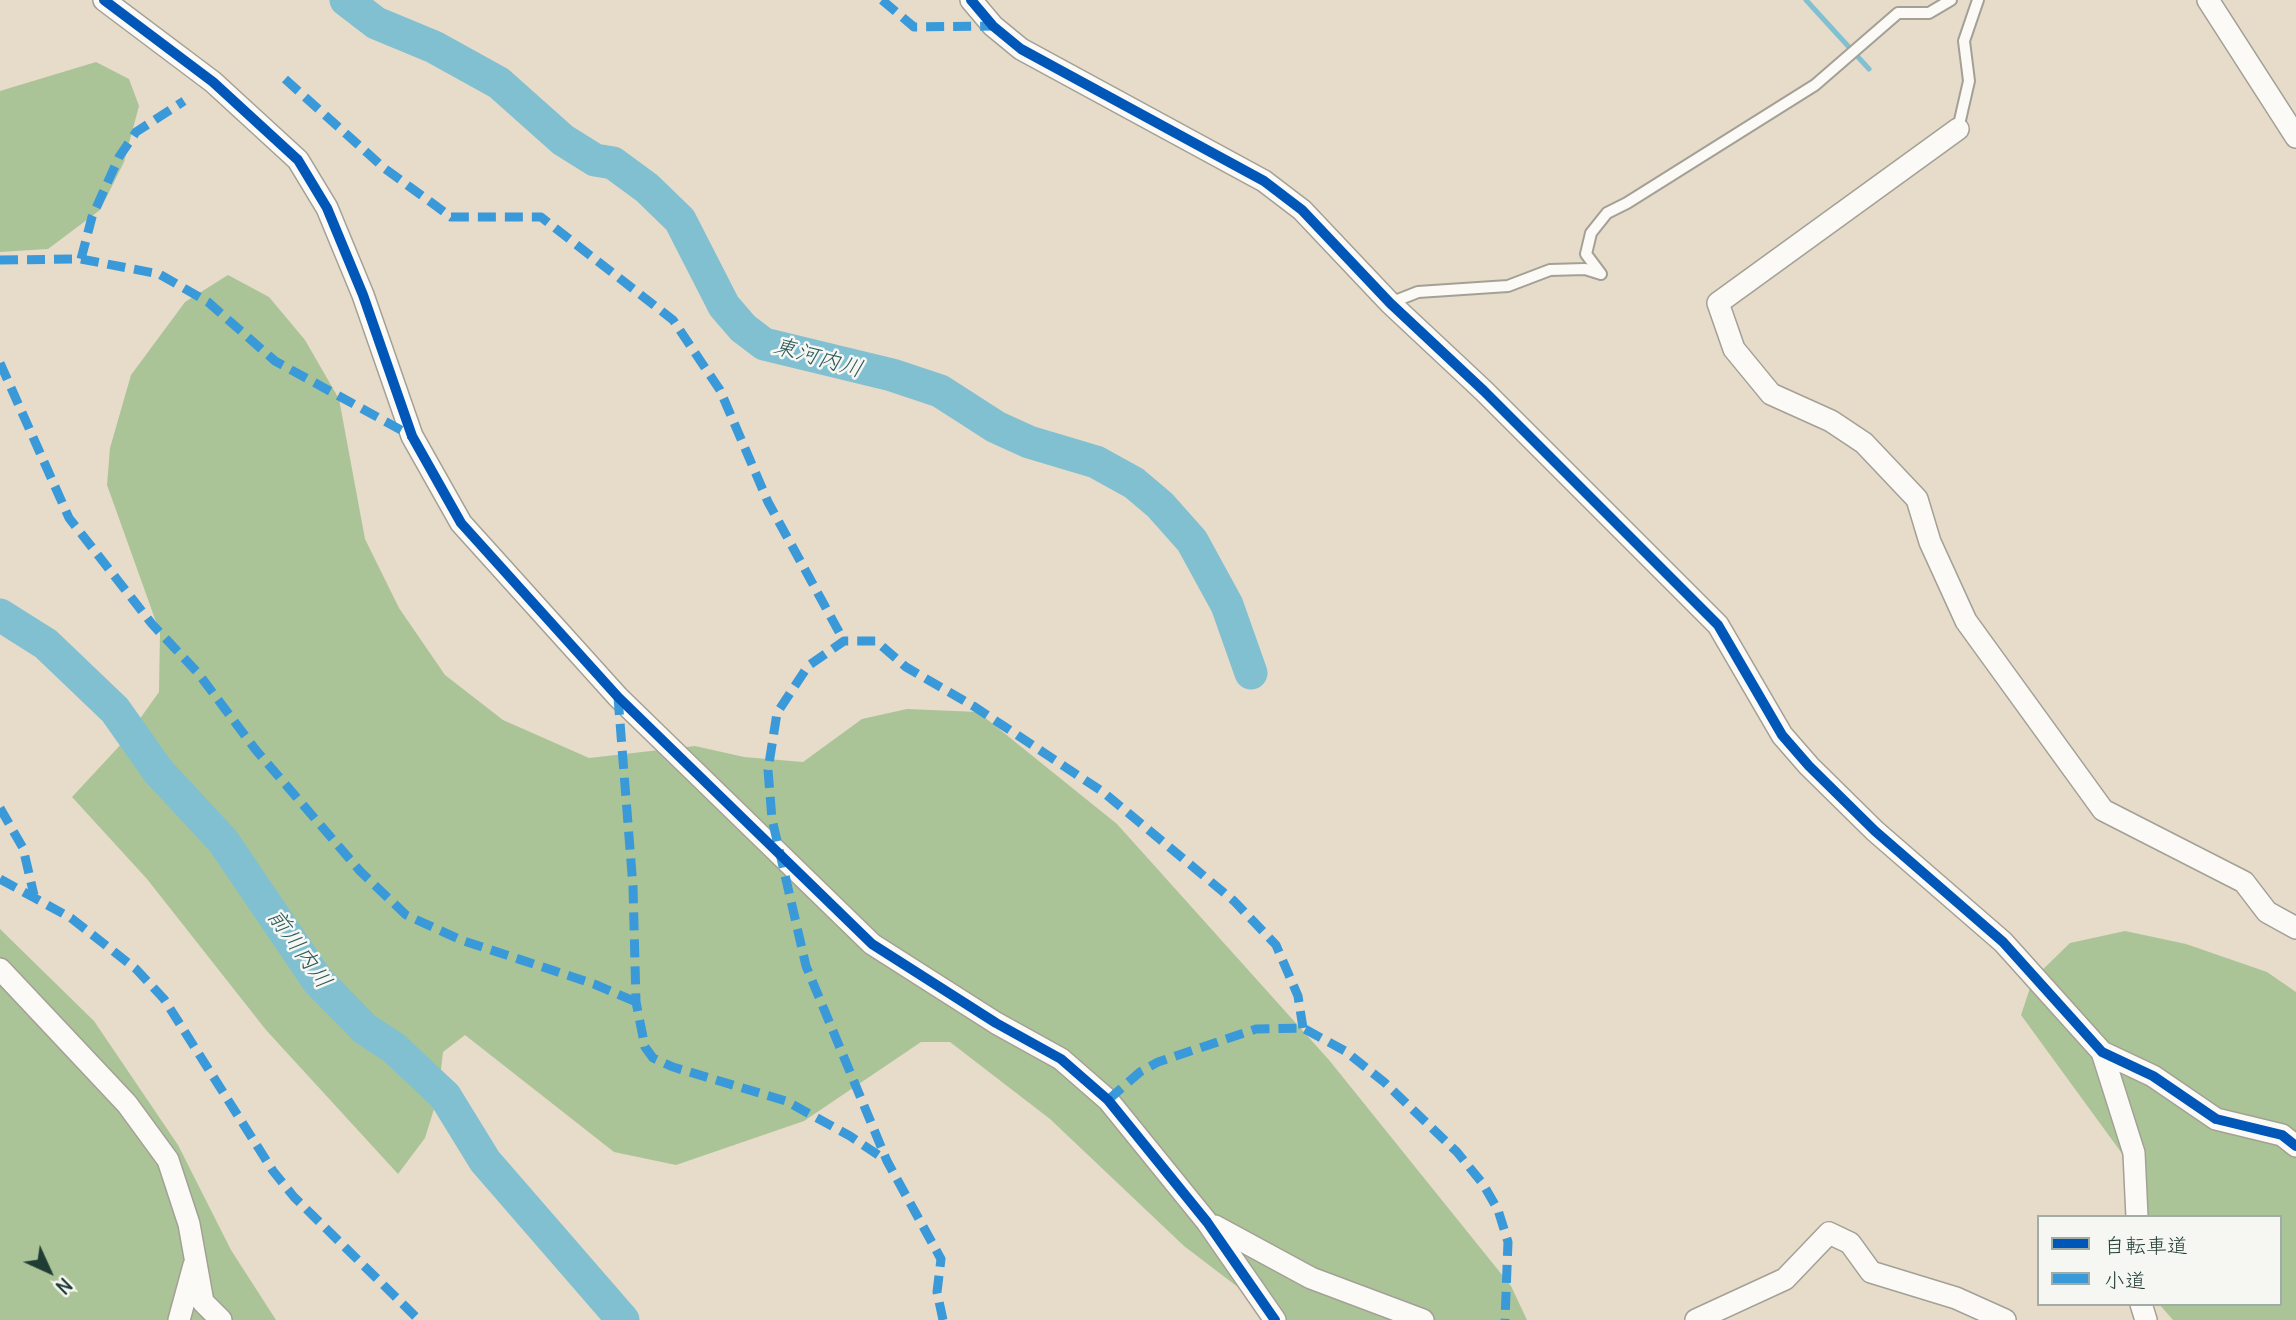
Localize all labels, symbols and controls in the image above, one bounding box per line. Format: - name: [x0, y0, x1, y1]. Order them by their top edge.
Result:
- water label: 東河内川: [770, 332, 866, 384]
- water label: 前川内川: [261, 904, 337, 994]
- legend: [2037, 1215, 2282, 1306]
- text: 自転車道: [2104, 1232, 2188, 1259]
- north arrow: [14, 1236, 84, 1306]
- text: 小道: [2104, 1267, 2146, 1294]
- text: N: [51, 1273, 77, 1299]

